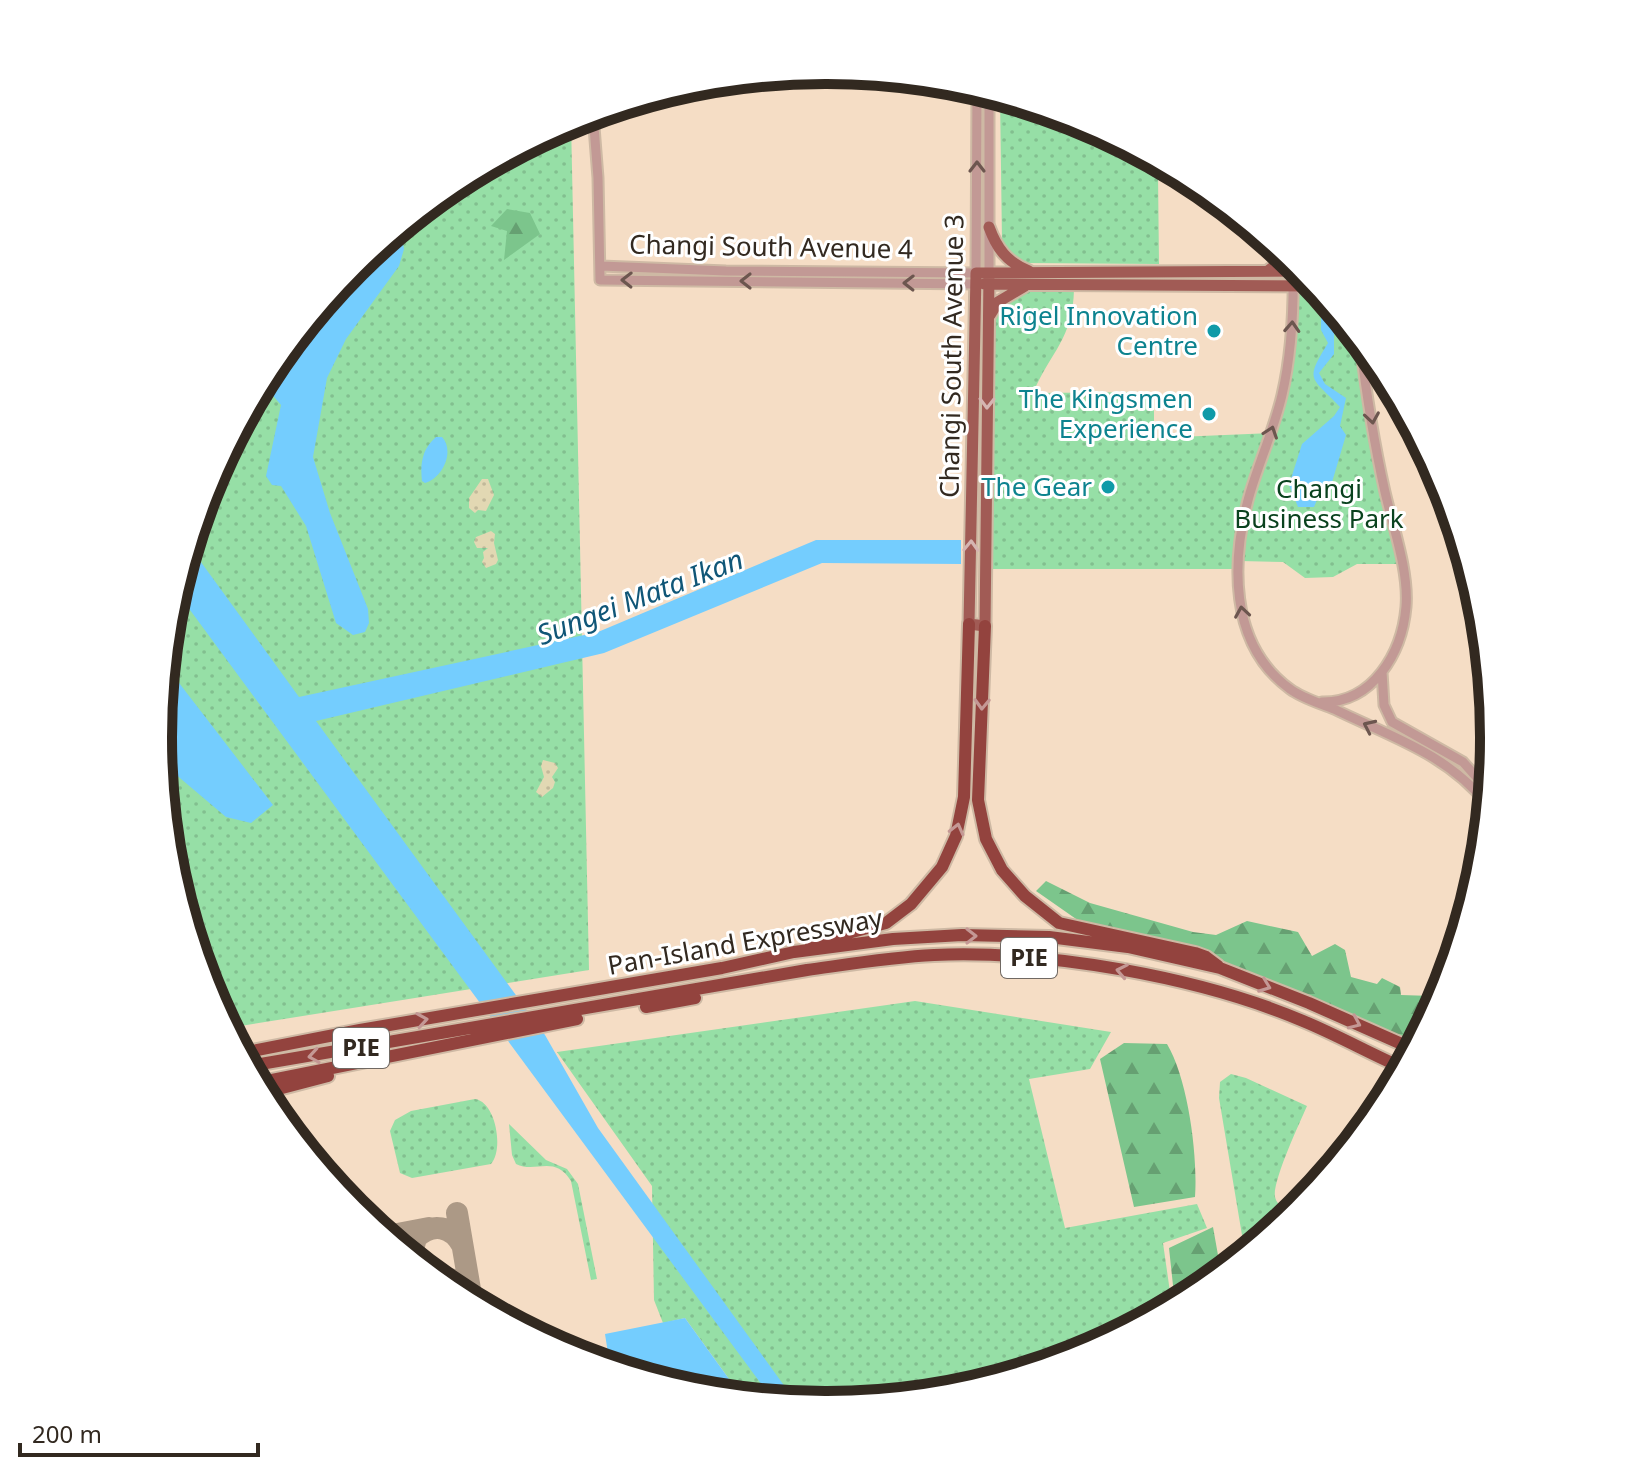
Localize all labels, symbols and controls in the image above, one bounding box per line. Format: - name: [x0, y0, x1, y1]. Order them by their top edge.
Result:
- one-way arrow: [968, 160, 985, 173]
- street label: Changi South Avenue 3: [931, 214, 971, 498]
- street label: Changi South Avenue 4: [629, 226, 913, 266]
- one-way arrow: [620, 271, 633, 289]
- one-way arrow: [739, 272, 752, 290]
- one-way arrow: [902, 274, 915, 292]
- place label: Rigel Innovation Centre: [999, 297, 1198, 363]
- one-way arrow: [1283, 320, 1300, 333]
- marker: Rigel Innovation Centre: [1205, 322, 1223, 340]
- place label: The Kingsmen Experience: [1019, 380, 1193, 446]
- one-way arrow: [978, 397, 996, 410]
- marker: The Kingsmen Experience: [1200, 405, 1218, 423]
- one-way arrow: [1362, 411, 1379, 425]
- one-way arrow: [1262, 426, 1278, 440]
- place label: The Gear: [981, 468, 1092, 504]
- park label: Changi Business Park: [1234, 470, 1404, 536]
- marker: The Gear: [1099, 478, 1117, 496]
- water label: Sungei Mata Ikan: [531, 539, 748, 653]
- one-way arrow: [962, 539, 979, 552]
- one-way arrow: [1234, 605, 1251, 619]
- one-way arrow: [974, 698, 991, 711]
- one-way arrow: [1363, 720, 1378, 736]
- one-way arrow: [948, 823, 965, 837]
- street label: Pan-Island Expressway: [605, 899, 886, 983]
- one-way arrow: [965, 927, 978, 945]
- road number: PIE: [1001, 938, 1057, 978]
- one-way arrow: [1115, 963, 1128, 980]
- one-way arrow: [1257, 976, 1271, 993]
- one-way arrow: [416, 1012, 429, 1029]
- one-way arrow: [1347, 1013, 1361, 1029]
- road number: PIE: [333, 1028, 389, 1068]
- one-way arrow: [307, 1047, 321, 1064]
- scale bar: [20, 1407, 258, 1457]
- text: 200 m: [32, 1417, 102, 1450]

